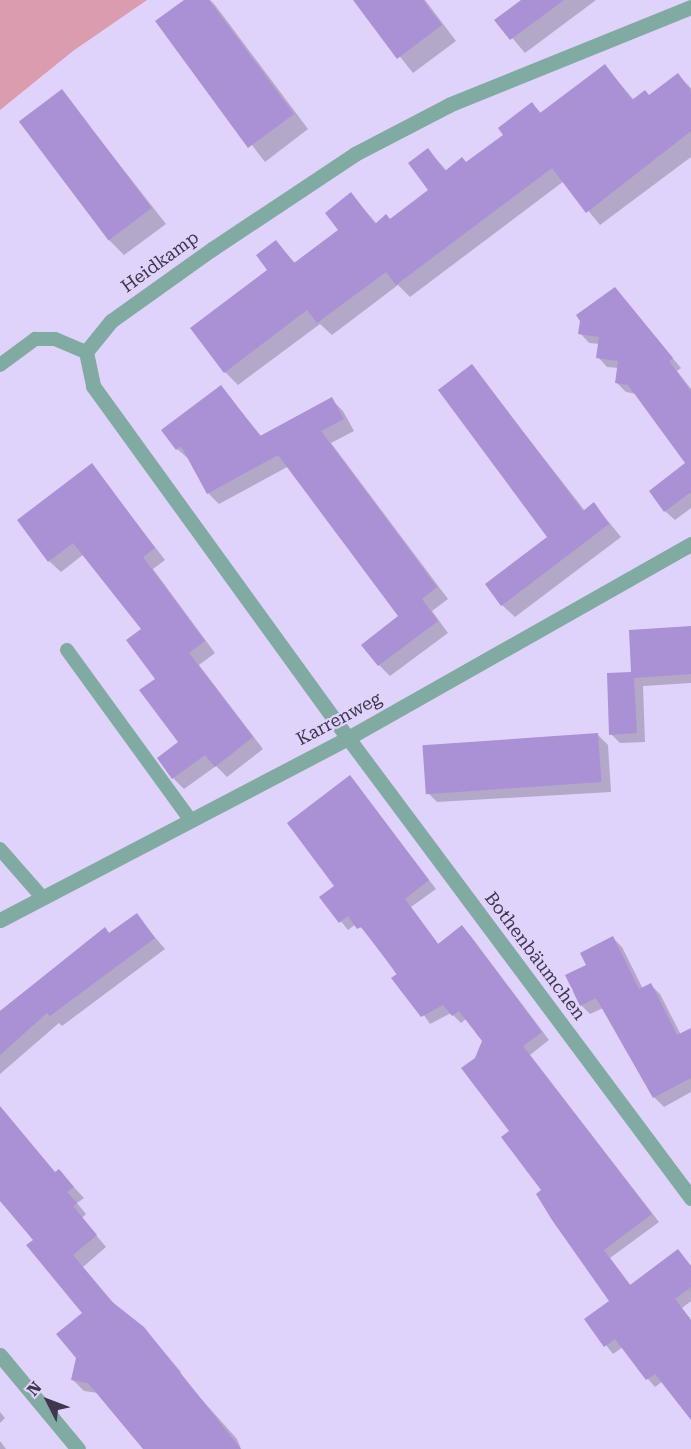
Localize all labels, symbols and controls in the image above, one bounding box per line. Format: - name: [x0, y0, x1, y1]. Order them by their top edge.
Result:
- street label: Heidkamp: [117, 227, 203, 297]
- street label: Karrenweg: [293, 688, 385, 750]
- street label: Bothenbäumchen: [480, 888, 590, 1024]
- north arrow: [18, 1371, 78, 1431]
- text: N: [23, 1378, 45, 1400]

